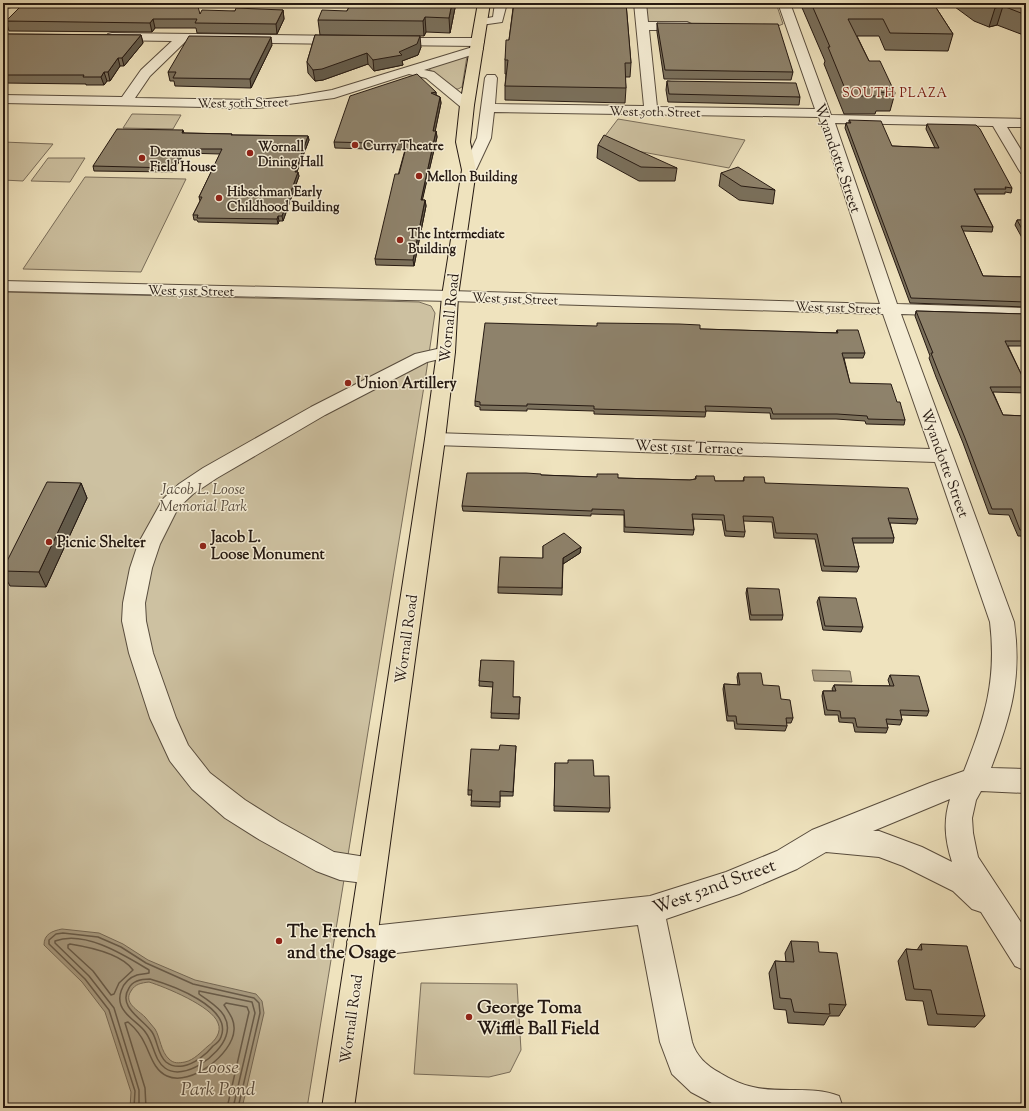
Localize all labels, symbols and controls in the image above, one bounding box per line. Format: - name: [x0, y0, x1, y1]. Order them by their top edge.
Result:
- district label: SOUTH PLAZA: [842, 85, 948, 103]
- street label: West 50th Street: [197, 94, 289, 114]
- street label: Wyandotte Street: [808, 101, 865, 216]
- street label: West 50th Street: [609, 103, 701, 123]
- place label: Curry Theatre: [363, 138, 444, 156]
- place label: Wornall Dining Hall: [258, 139, 324, 172]
- marker: Curry Theatre: [350, 140, 360, 150]
- place label: Deramus Field House: [150, 144, 216, 177]
- marker: Wornall Dining Hall: [245, 148, 255, 158]
- marker: Deramus Field House: [137, 153, 147, 163]
- place label: Mellon Building: [427, 169, 518, 187]
- marker: Mellon Building: [414, 171, 424, 181]
- place label: Hibschman Early Childhood Building: [227, 184, 340, 217]
- marker: Hibschman Early Childhood Building: [214, 193, 224, 203]
- place label: The Intermediate Building: [408, 226, 505, 259]
- marker: The Intermediate Building: [395, 235, 405, 245]
- street label: Wornall Road: [435, 272, 466, 364]
- street label: West 51st Street: [148, 282, 235, 302]
- street label: West 51st Street: [471, 289, 559, 311]
- street label: West 51st Street: [794, 298, 882, 320]
- place label: Union Artillery: [356, 374, 457, 395]
- marker: Union Artillery: [343, 378, 353, 388]
- street label: Wyandotte Street: [914, 406, 973, 521]
- street label: West 51st Terrace: [634, 436, 744, 461]
- park label: Jacob L. Loose Memorial Park: [159, 480, 247, 518]
- place label: Jacob L. Loose Monument: [210, 528, 326, 566]
- place label: Picnic Shelter: [57, 533, 146, 554]
- marker: Picnic Shelter: [44, 537, 54, 547]
- marker: Jacob L. Loose Monument: [198, 541, 208, 551]
- street label: Wornall Road: [391, 593, 424, 685]
- street label: West 52nd Street: [650, 854, 780, 922]
- place label: The French and the Osage: [287, 920, 397, 967]
- marker: The French and the Osage: [274, 936, 284, 946]
- street label: Wornall Road: [336, 973, 369, 1065]
- place label: George Toma Wiffle Ball Field: [477, 996, 600, 1043]
- marker: George Toma Wiffle Ball Field: [464, 1012, 474, 1022]
- water label: Loose Park Pond: [181, 1055, 256, 1104]

